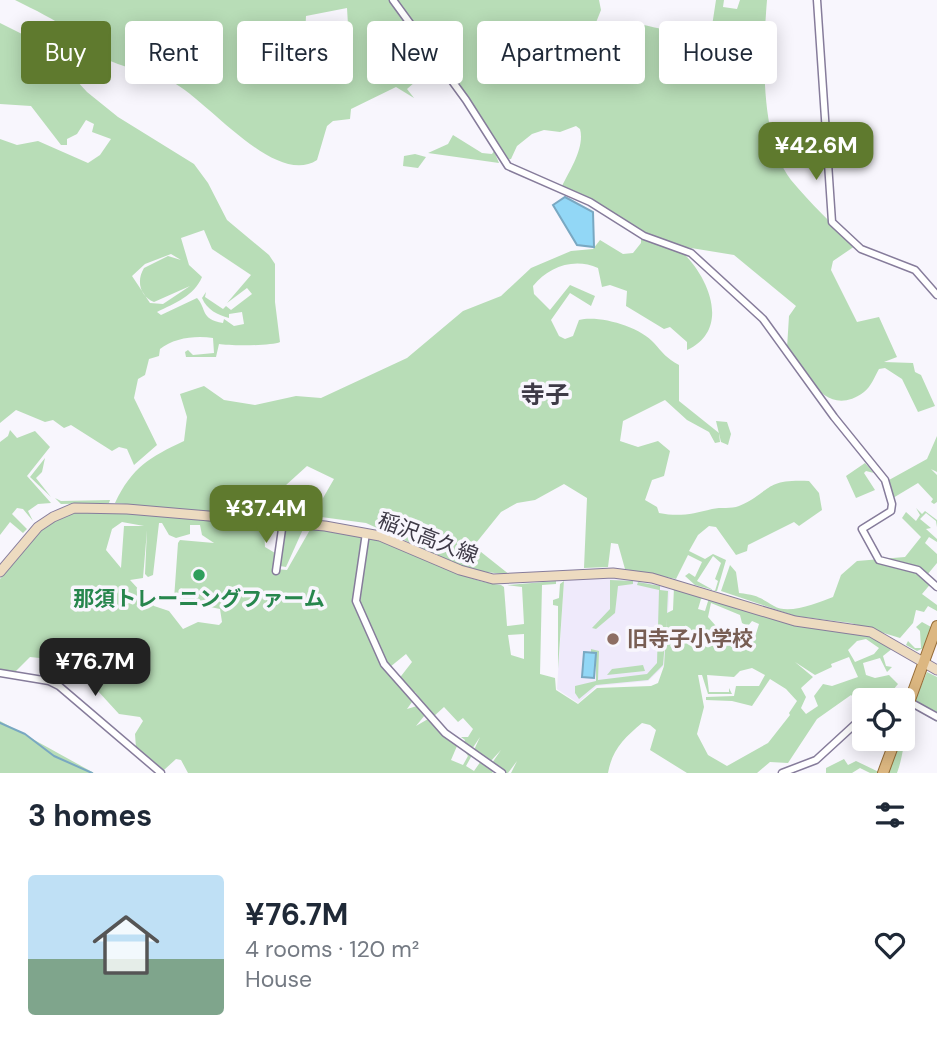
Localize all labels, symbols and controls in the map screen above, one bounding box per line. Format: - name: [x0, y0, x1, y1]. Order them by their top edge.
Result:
- chip: Buy: [21, 21, 111, 84]
- chip: Rent: [125, 21, 223, 84]
- chip: Filters: [237, 21, 353, 84]
- chip: New: [367, 21, 463, 84]
- chip: Apartment: [477, 21, 645, 84]
- chip: House: [659, 21, 777, 84]
- pin: ¥42.6M: [759, 122, 873, 182]
- text: ¥42.6M: [774, 130, 858, 160]
- district label: 寺子: [521, 379, 569, 410]
- pin: ¥37.4M: [209, 486, 323, 545]
- text: ¥37.4M: [226, 493, 306, 523]
- street label: 稲沢高久線: [374, 506, 482, 570]
- marker: 那須トレーニングファーム: [191, 567, 207, 583]
- place label: 那須トレーニングファーム: [73, 585, 325, 613]
- place label: 旧寺子小学校: [627, 625, 753, 653]
- marker: 旧寺子小学校: [605, 631, 621, 647]
- pin: ¥76.7M: [38, 638, 152, 698]
- text: ¥76.7M: [55, 646, 135, 676]
- map controls: [852, 688, 915, 751]
- button: locate: [852, 688, 915, 751]
- text: 3 homes: [28, 796, 152, 835]
- icon: filters: [871, 796, 909, 834]
- text: ¥76.7M: [245, 895, 348, 934]
- icon: home: [84, 903, 168, 987]
- icon: heart: [871, 926, 909, 964]
- text: 4 rooms · 120 m²: [245, 934, 419, 964]
- text: House: [245, 964, 312, 994]

